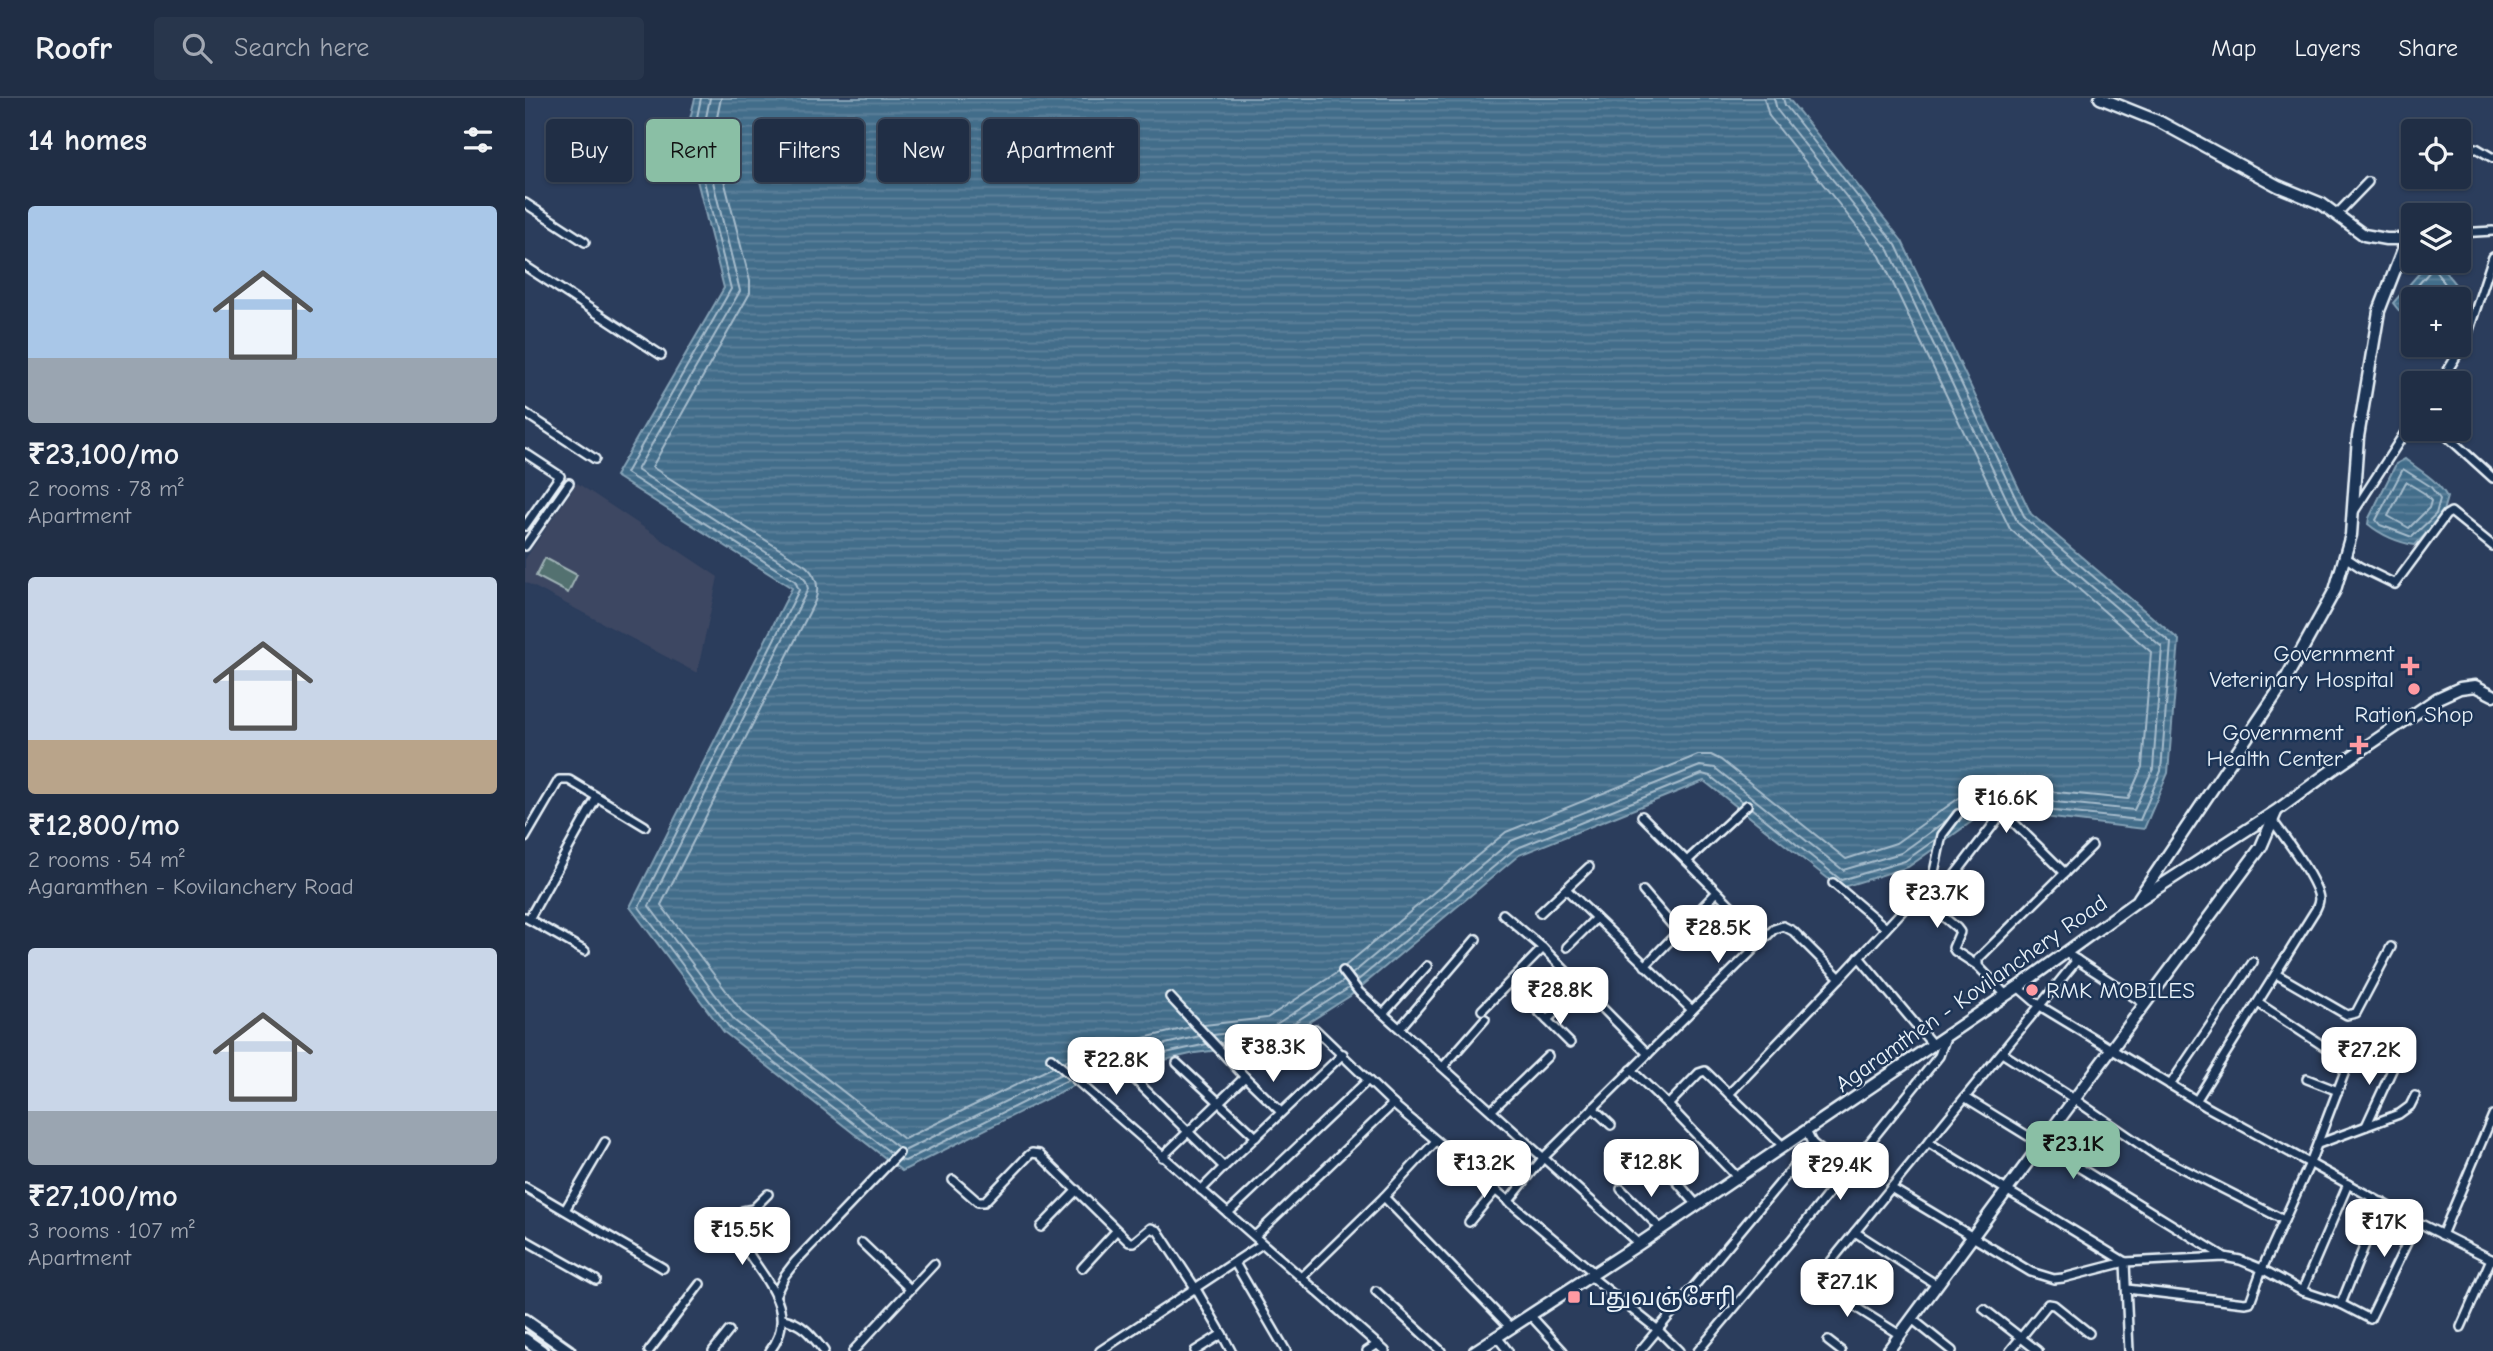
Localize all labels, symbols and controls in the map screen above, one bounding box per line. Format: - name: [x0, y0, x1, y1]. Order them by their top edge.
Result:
- search box: [154, 17, 644, 80]
- text: Roofr: [35, 29, 112, 67]
- icon: search: [178, 29, 216, 67]
- text: Search here: [234, 33, 369, 63]
- text: Map: [2211, 34, 2257, 62]
- text: Layers: [2295, 34, 2360, 62]
- text: Share: [2398, 34, 2458, 62]
- chip: Buy: [546, 119, 632, 182]
- chip: Rent: [646, 119, 740, 182]
- chip: Filters: [754, 119, 864, 182]
- chip: New: [878, 119, 969, 182]
- chip: Apartment: [983, 119, 1138, 182]
- map controls: [2401, 119, 2471, 441]
- button: locate: [2401, 119, 2471, 189]
- icon: filters: [459, 121, 497, 159]
- text: 14 homes: [28, 123, 147, 158]
- button: layers: [2401, 203, 2471, 273]
- icon: home: [200, 252, 326, 378]
- button: +: [2401, 287, 2471, 357]
- button: −: [2401, 371, 2471, 441]
- text: ₹23,100/mo: [28, 437, 179, 472]
- text: 2 rooms · 78 m²: [28, 475, 184, 502]
- text: Apartment: [28, 502, 131, 529]
- icon: home: [200, 623, 326, 749]
- place label: Government Veterinary Hospital: [2210, 640, 2395, 693]
- marker: Government Veterinary Hospital: [2400, 656, 2420, 676]
- marker: Ration Shop: [2406, 681, 2422, 697]
- place label: Ration Shop: [2354, 701, 2474, 728]
- place label: Government Health Center: [2206, 719, 2344, 772]
- marker: Government Health Center: [2349, 735, 2369, 755]
- pin: ₹16.6K: [1949, 776, 2063, 835]
- text: ₹16.6K: [1974, 784, 2038, 811]
- text: ₹12,800/mo: [28, 808, 180, 843]
- text: 2 rooms · 54 m²: [28, 846, 185, 873]
- pin: ₹23.7K: [1880, 870, 1994, 930]
- text: Agaramthen - Kovilanchery Road: [28, 873, 354, 900]
- text: ₹23.7K: [1905, 879, 1969, 906]
- street label: Agaramthen - Kovilanchery Road: [1830, 889, 2112, 1098]
- pin: ₹28.5K: [1661, 906, 1775, 965]
- text: ₹28.5K: [1685, 914, 1751, 941]
- pin: ₹28.8K: [1503, 968, 1617, 1027]
- text: ₹28.8K: [1527, 976, 1593, 1003]
- place label: RMK MOBILES: [2046, 977, 2195, 1004]
- marker: RMK MOBILES: [2024, 982, 2040, 998]
- icon: home: [200, 994, 326, 1120]
- pin: ₹38.3K: [1216, 1024, 1330, 1084]
- pin: ₹27.2K: [2312, 1028, 2426, 1087]
- text: ₹38.3K: [1241, 1033, 1305, 1060]
- text: ₹27.2K: [2337, 1036, 2401, 1063]
- pin: ₹22.8K: [1059, 1038, 1173, 1097]
- text: ₹22.8K: [1084, 1046, 1148, 1073]
- pin: ₹23.1K: [2016, 1122, 2130, 1181]
- text: ₹23.1K: [2042, 1130, 2104, 1157]
- pin: ₹13.2K: [1427, 1140, 1541, 1200]
- pin: ₹12.8K: [1594, 1140, 1708, 1199]
- pin: ₹29.4K: [1783, 1142, 1897, 1202]
- text: ₹12.8K: [1620, 1148, 1682, 1175]
- text: ₹13.2K: [1453, 1149, 1515, 1176]
- text: ₹29.4K: [1808, 1151, 1872, 1178]
- text: ₹27,100/mo: [28, 1179, 178, 1214]
- pin: ₹17K: [2343, 1200, 2425, 1259]
- pin: ₹15.5K: [685, 1208, 799, 1267]
- text: ₹17K: [2361, 1208, 2407, 1235]
- text: ₹15.5K: [710, 1216, 774, 1243]
- text: 3 rooms · 107 m²: [28, 1217, 195, 1244]
- text: Apartment: [28, 1244, 131, 1271]
- pin: ₹27.1K: [1790, 1260, 1904, 1319]
- text: ₹27.1K: [1817, 1268, 1877, 1295]
- place label: பதுவஞ்சேரி: [1588, 1284, 1736, 1312]
- marker: பதுவஞ்சேரி: [1566, 1289, 1582, 1305]

